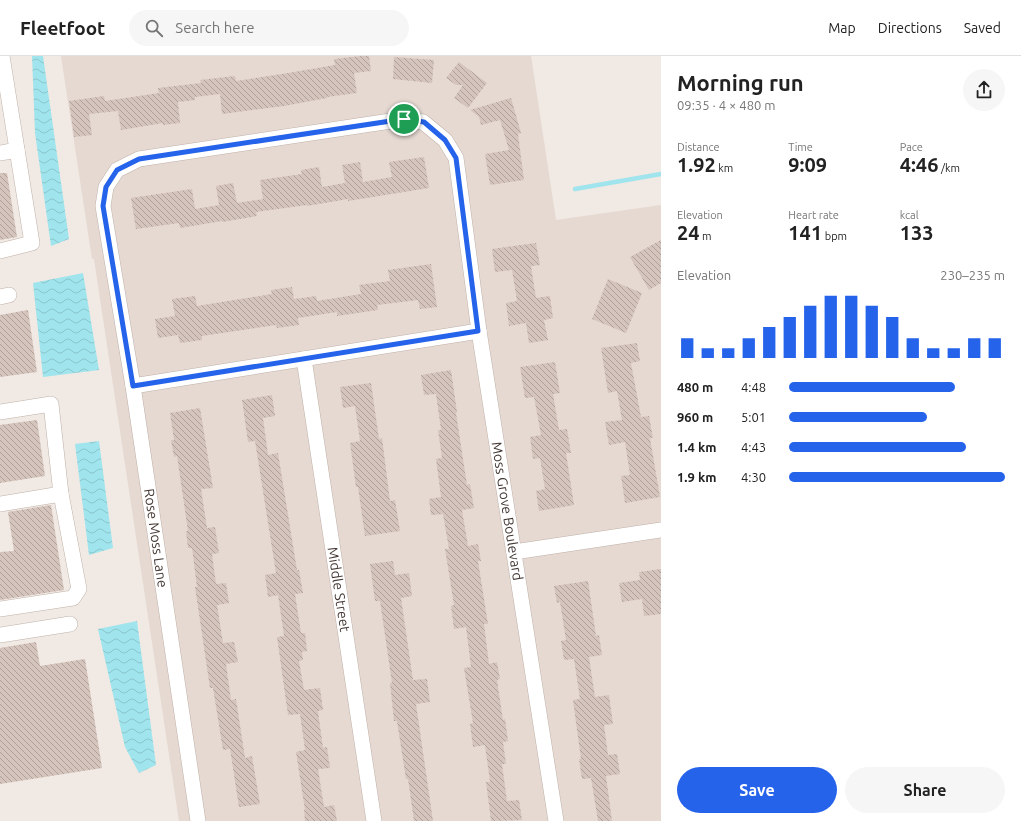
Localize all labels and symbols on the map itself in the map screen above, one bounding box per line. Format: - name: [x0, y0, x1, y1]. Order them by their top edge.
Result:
- pin: [387, 102, 421, 136]
- street label: Moss Grove Boulevard: [489, 441, 526, 582]
- street label: Rose Moss Lane: [141, 488, 171, 588]
- street label: Middle Street: [325, 546, 353, 633]

